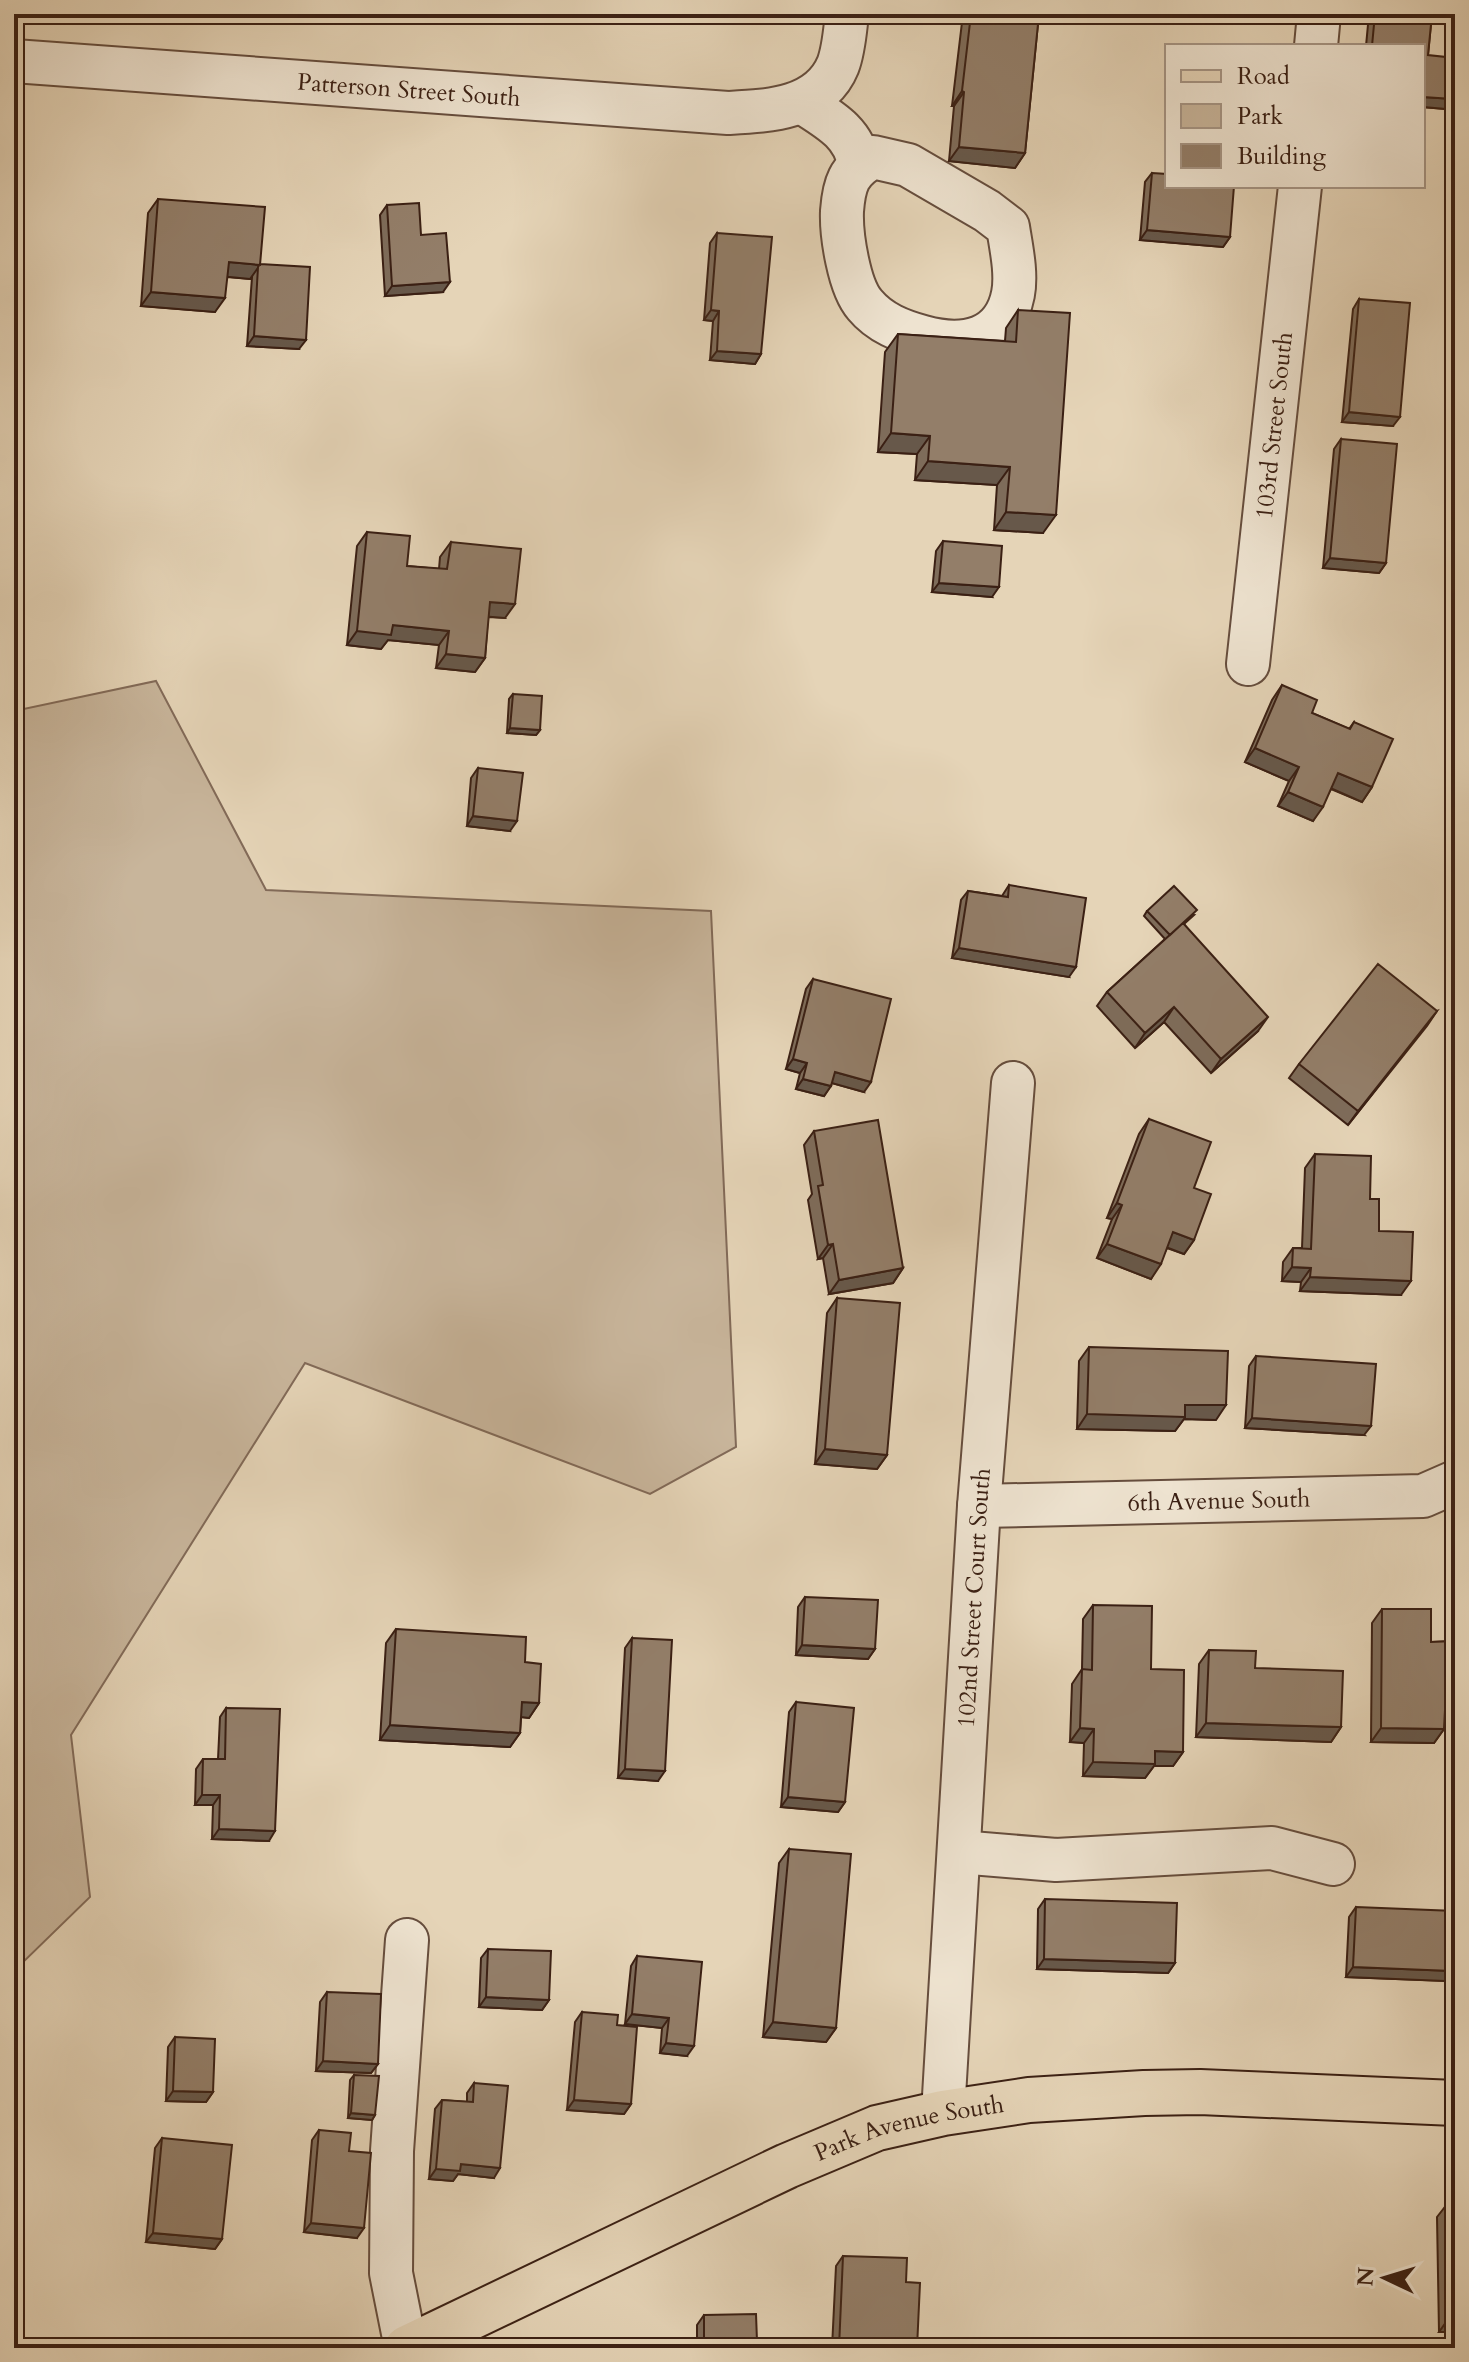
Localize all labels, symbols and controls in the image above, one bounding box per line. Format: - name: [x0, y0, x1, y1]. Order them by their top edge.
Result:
- legend: [1165, 44, 1425, 188]
- text: Road: [1237, 60, 1290, 93]
- street label: Patterson Street South: [296, 65, 522, 114]
- text: Park: [1237, 100, 1283, 133]
- text: Building: [1237, 140, 1327, 173]
- street label: 103rd Street South: [1247, 330, 1301, 521]
- street label: 102nd Street Court South: [949, 1467, 998, 1729]
- street label: 6th Avenue South: [1127, 1482, 1311, 1519]
- street label: Park Avenue South: [809, 2088, 1006, 2169]
- north arrow: [1345, 2238, 1425, 2318]
- text: N: [1350, 2266, 1382, 2287]

